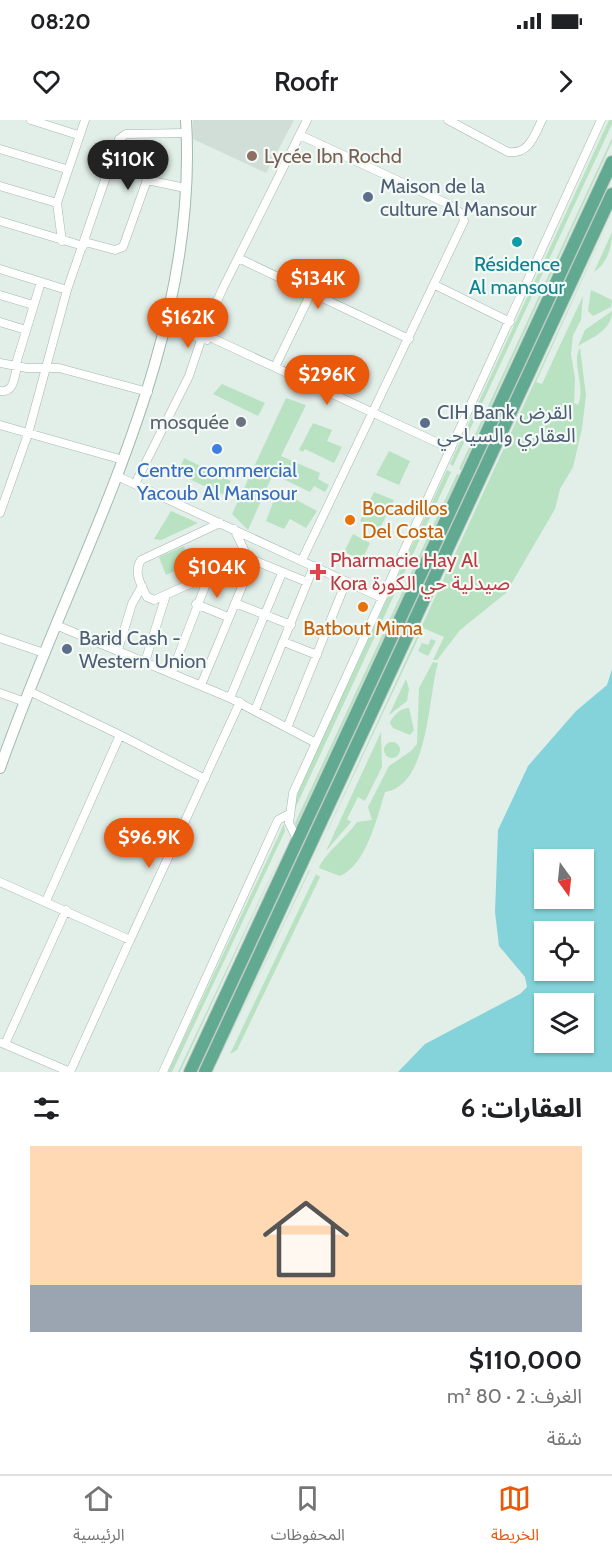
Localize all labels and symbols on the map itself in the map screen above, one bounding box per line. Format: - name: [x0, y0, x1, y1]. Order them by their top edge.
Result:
- pin: $110K: [86, 140, 170, 191]
- place label: Lycée Ibn Rochd: [264, 144, 402, 168]
- marker: Lycée Ibn Rochd: [245, 149, 259, 163]
- place label: Maison de la culture Al Mansour: [380, 174, 537, 221]
- marker: Maison de la culture Al Mansour: [361, 190, 375, 204]
- marker: Résidence Al mansour: [510, 235, 524, 249]
- place label: Résidence Al mansour: [469, 252, 566, 299]
- pin: $134K: [276, 259, 360, 310]
- pin: $162K: [146, 298, 230, 349]
- pin: $296K: [285, 355, 369, 406]
- place label: CIH Bank القرض العقاري والسياحي: [437, 400, 576, 451]
- place label: mosquée: [150, 410, 229, 434]
- marker: mosquée: [234, 415, 248, 429]
- marker: CIH Bank القرض العقاري والسياحي: [418, 416, 432, 430]
- marker: Centre commercial Yacoub Al Mansour: [210, 442, 224, 456]
- place label: Centre commercial Yacoub Al Mansour: [136, 458, 298, 505]
- place label: Bocadillos Del Costa: [362, 496, 448, 543]
- marker: Bocadillos Del Costa: [343, 513, 357, 527]
- pin: $104K: [175, 548, 259, 599]
- place label: Pharmacie Hay Al Kora صيدلية حي الكورة: [330, 548, 510, 599]
- marker: Pharmacie Hay Al Kora صيدلية حي الكورة: [311, 565, 325, 579]
- marker: Batbout Mima: [356, 600, 370, 614]
- place label: Batbout Mima: [303, 616, 423, 640]
- place label: Barid Cash - Western Union: [79, 626, 206, 673]
- marker: Barid Cash - Western Union: [60, 642, 74, 656]
- pin: $96.9K: [100, 818, 198, 869]
- north arrow: [534, 849, 594, 909]

